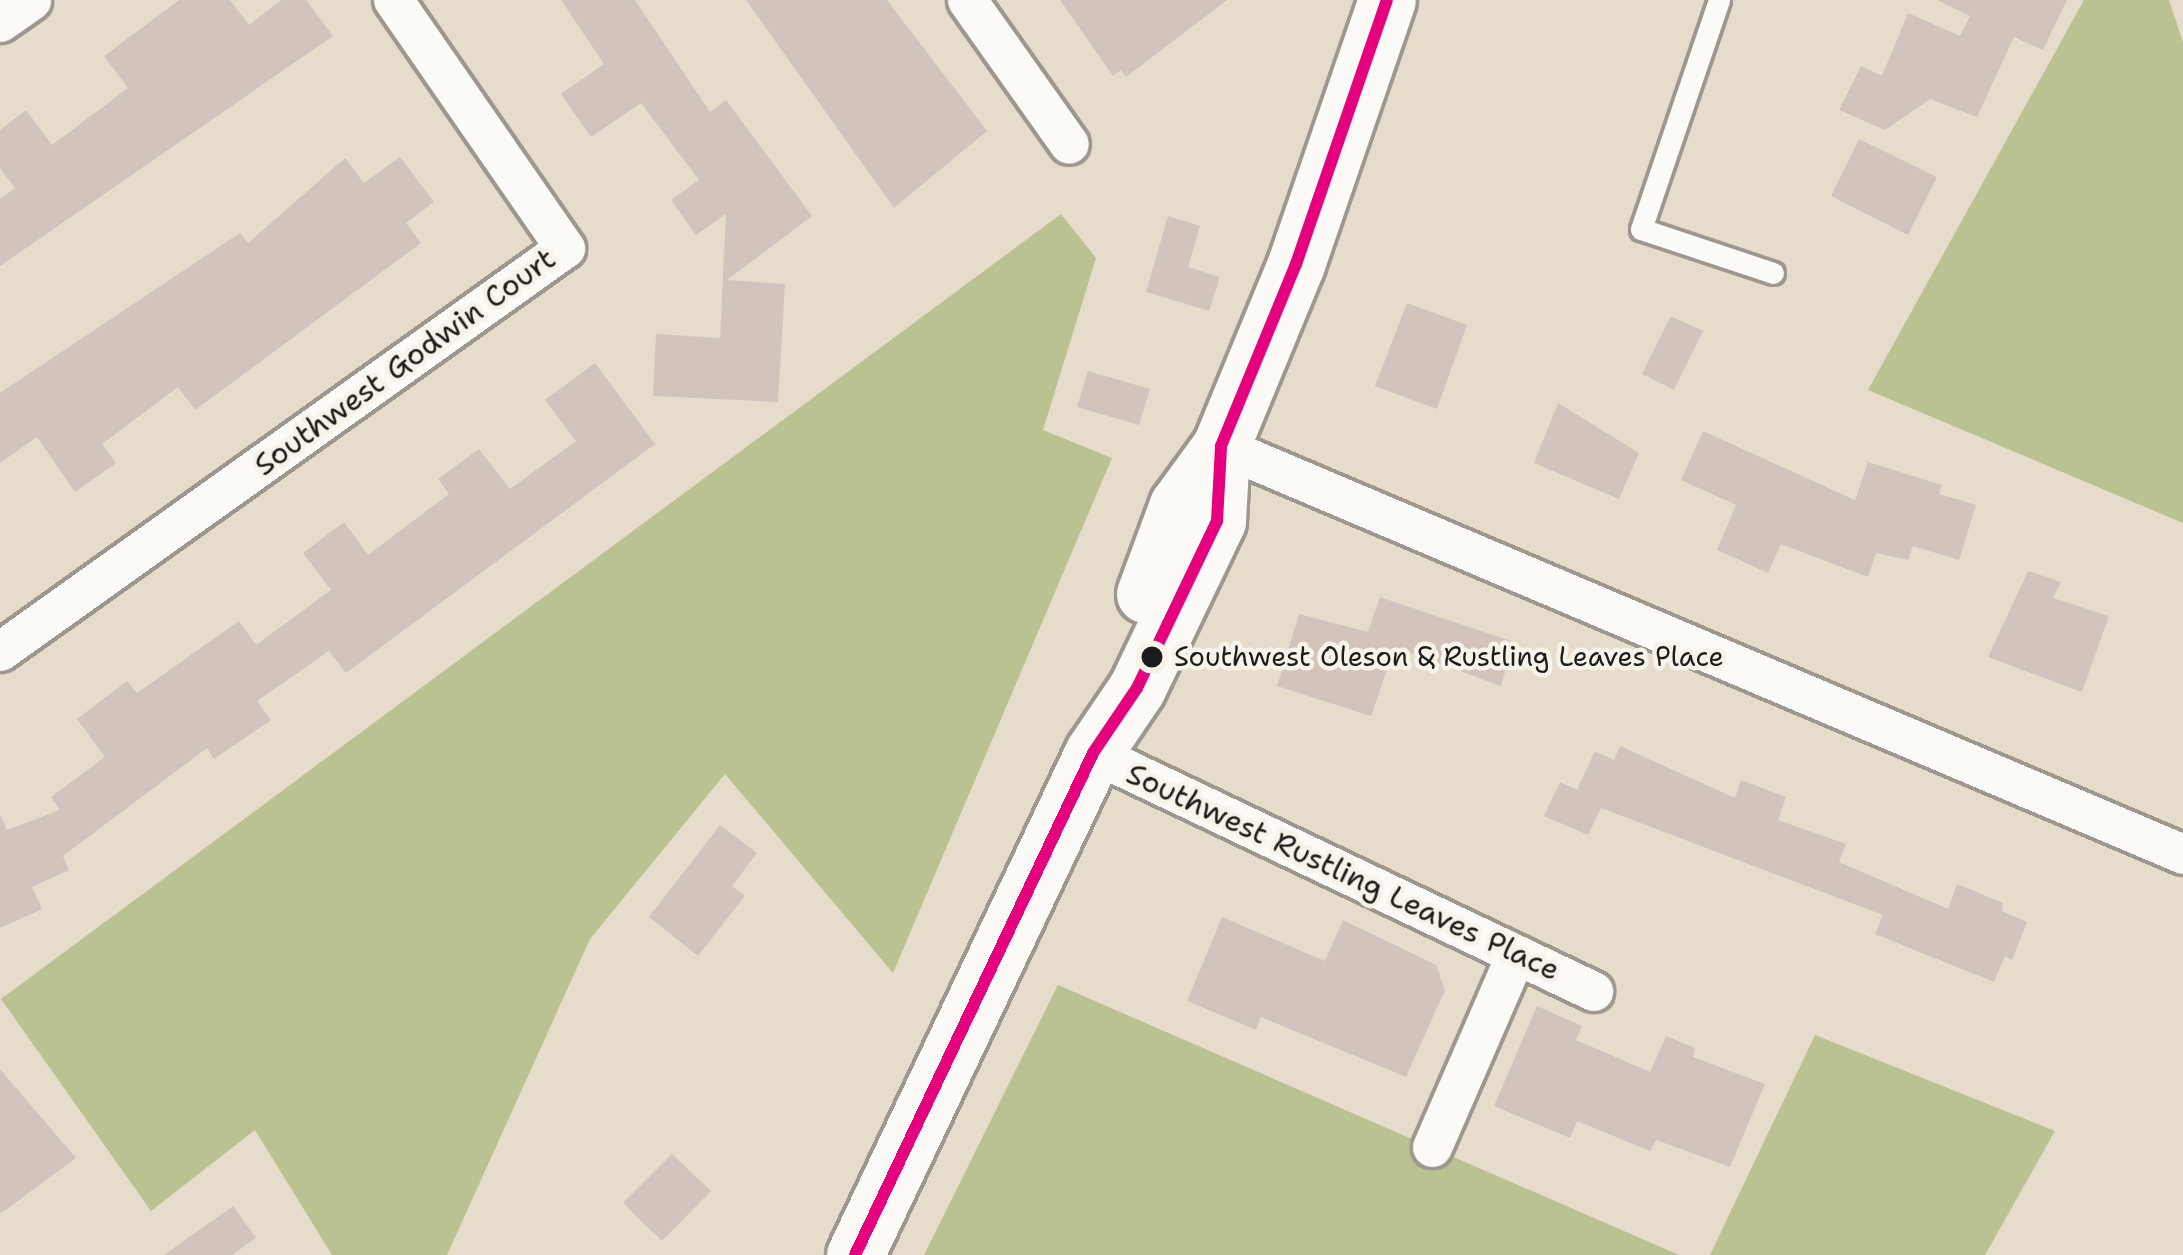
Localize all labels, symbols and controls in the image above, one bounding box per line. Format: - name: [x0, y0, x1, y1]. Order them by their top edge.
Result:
- street label: Southwest Godwin Court: [247, 241, 563, 483]
- place label: Southwest Oleson & Rustling Leaves Place: [1174, 641, 1724, 673]
- marker: Southwest Oleson & Rustling Leaves Place: [1141, 646, 1163, 668]
- street label: Southwest Rustling Leaves Place: [1121, 756, 1565, 988]

